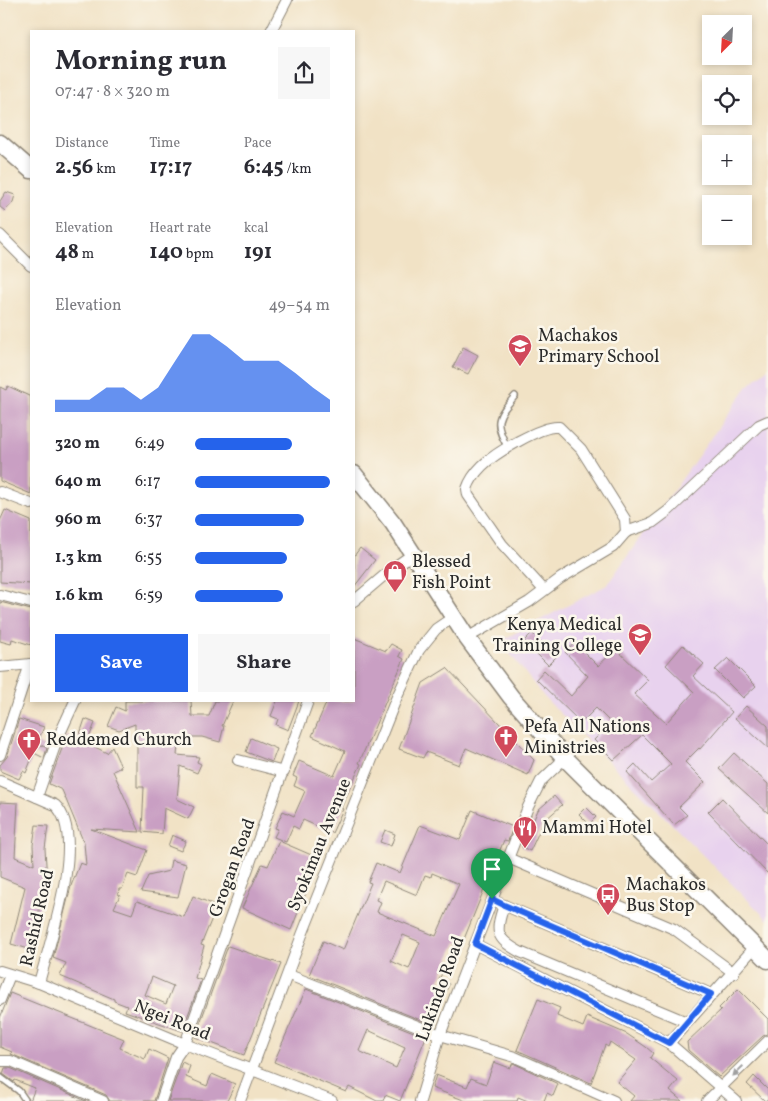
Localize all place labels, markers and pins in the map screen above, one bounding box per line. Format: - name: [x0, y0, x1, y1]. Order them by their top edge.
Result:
- place label: Machakos Primary School: [538, 324, 659, 370]
- school or university icon: Machakos Primary School: [507, 333, 533, 367]
- place label: Blessed Fish Point: [412, 550, 491, 596]
- shop icon: Blessed Fish Point: [382, 559, 408, 593]
- place label: Kenya Medical Training College: [492, 613, 622, 659]
- school or university icon: Kenya Medical Training College: [627, 622, 653, 656]
- place label: Pefa All Nations Ministries: [524, 715, 650, 761]
- church icon: Pefa All Nations Ministries: [493, 724, 519, 758]
- church icon: Reddemed Church: [16, 727, 42, 761]
- place label: Reddemed Church: [46, 728, 192, 753]
- restaurant icon: Mammi Hotel: [512, 815, 538, 849]
- place label: Mammi Hotel: [542, 816, 652, 841]
- pin: [471, 848, 513, 899]
- place label: Machakos Bus Stop: [626, 873, 706, 919]
- bus stop icon: Machakos Bus Stop: [595, 882, 621, 916]

